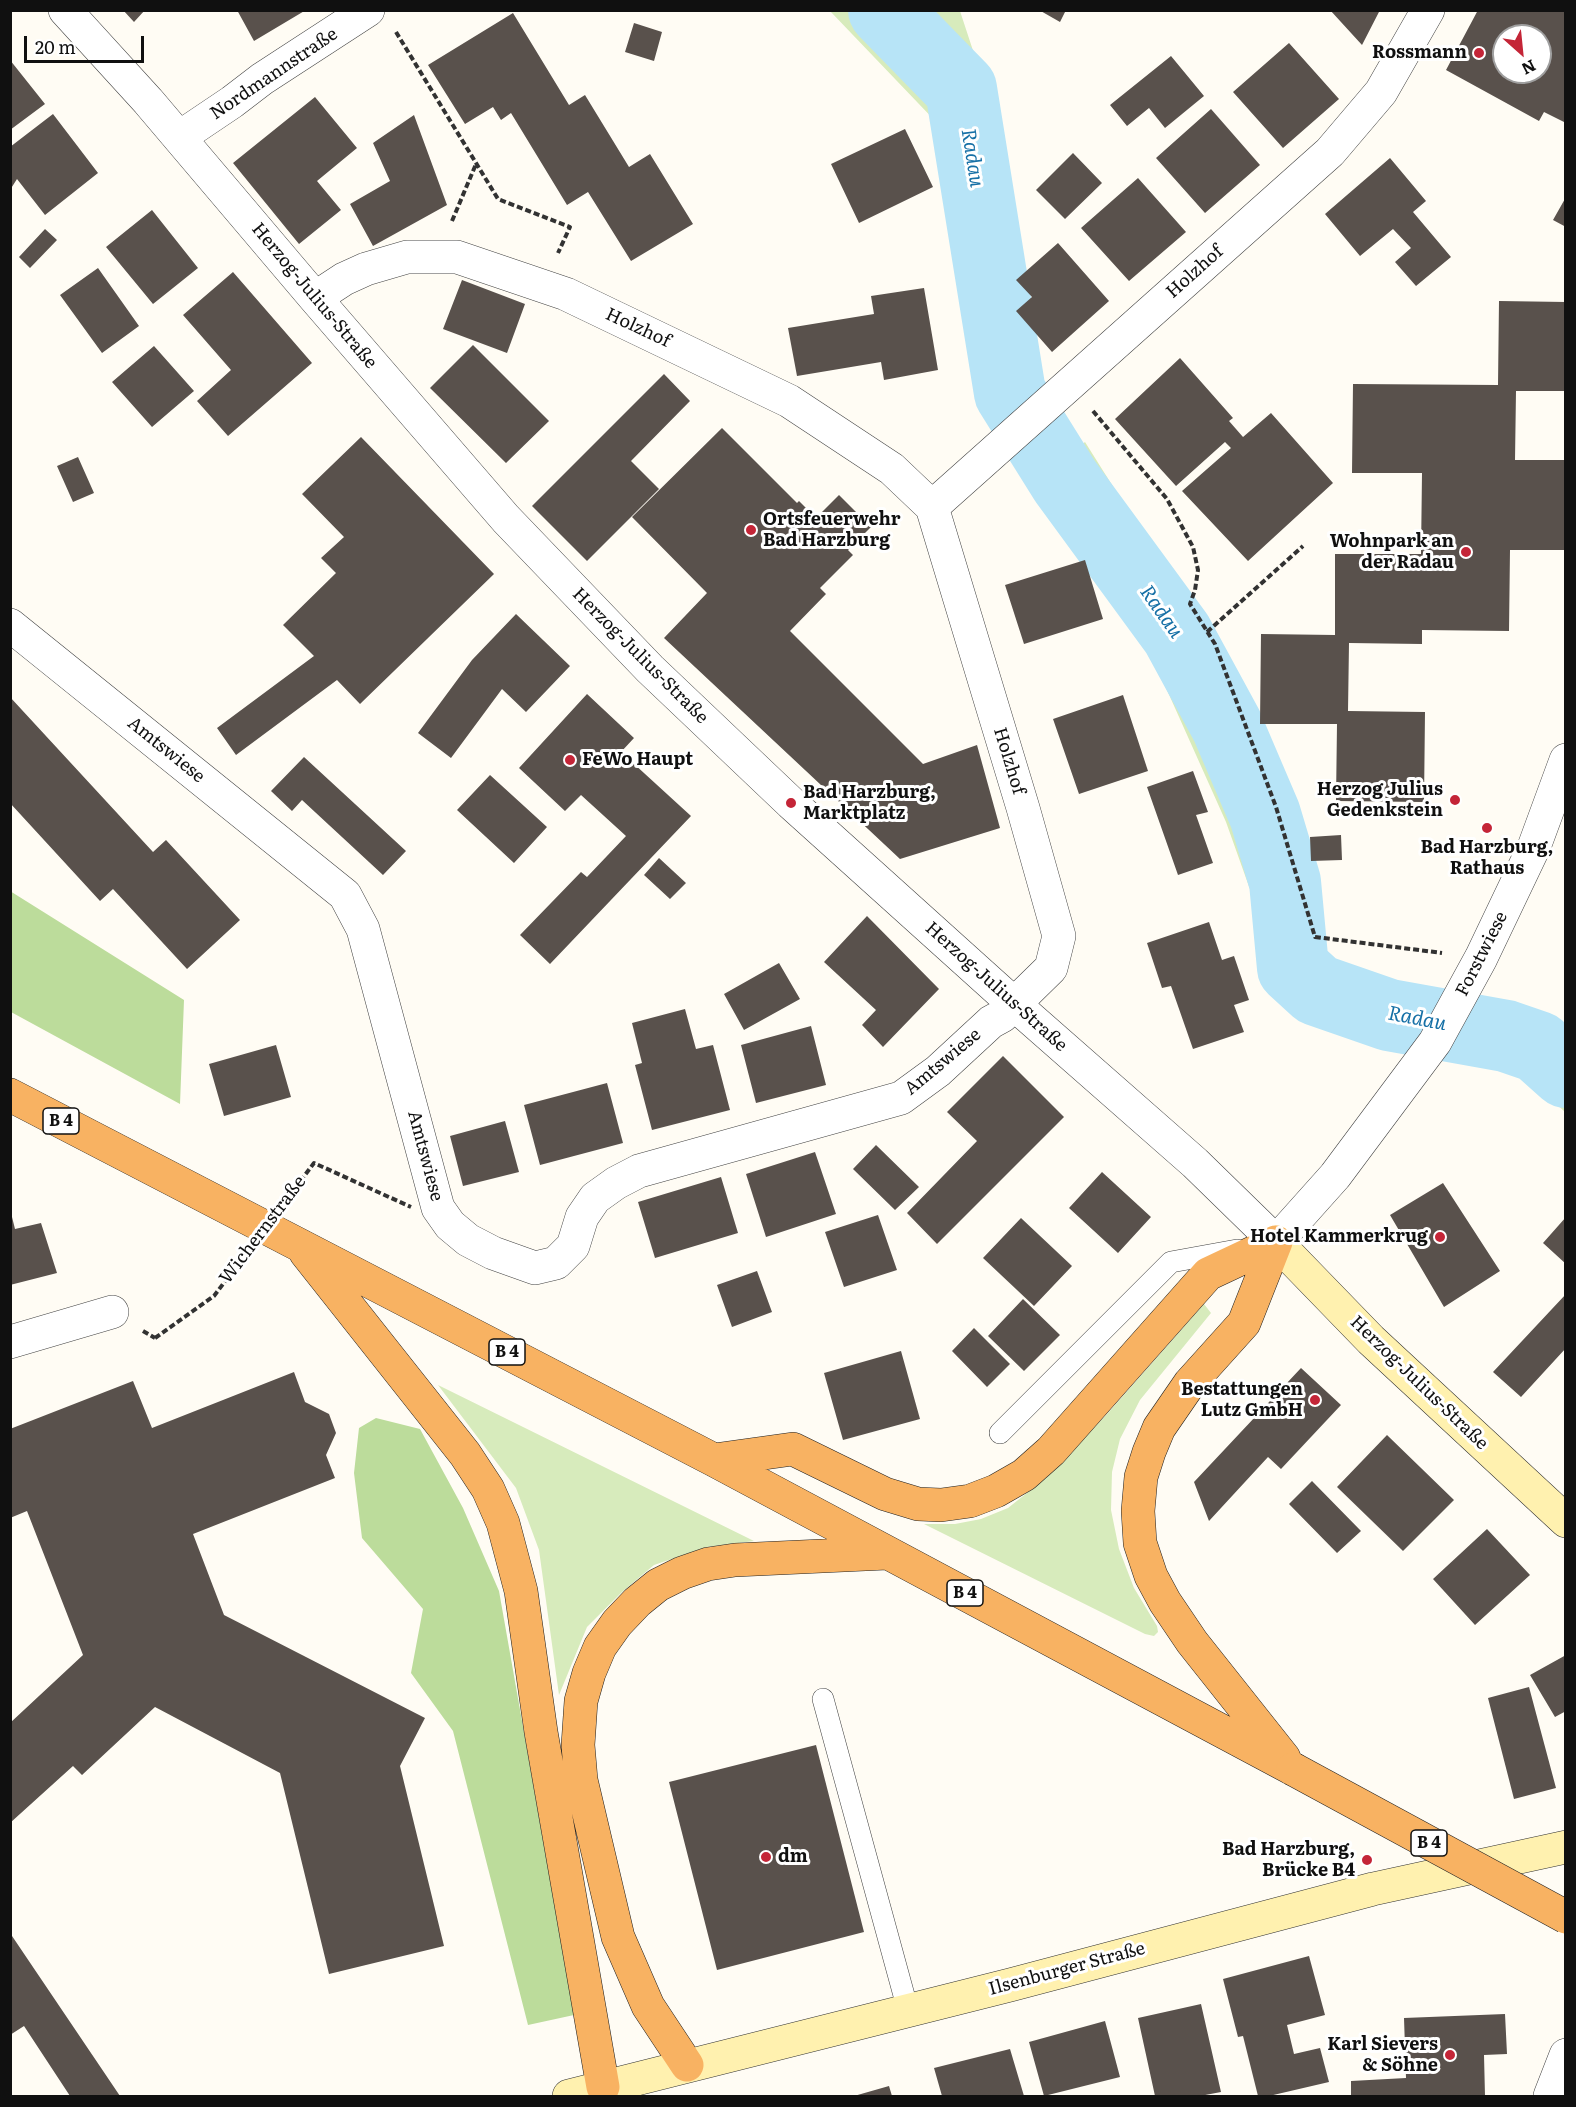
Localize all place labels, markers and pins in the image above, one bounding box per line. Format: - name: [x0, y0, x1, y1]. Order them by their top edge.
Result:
- place label: Rossmann: [1372, 42, 1467, 64]
- marker: Rossmann: [1472, 46, 1486, 60]
- place label: Ortsfeuerwehr Bad Harzburg: [763, 509, 901, 552]
- marker: Ortsfeuerwehr Bad Harzburg: [744, 523, 758, 537]
- place label: Wohnpark an der Radau: [1330, 531, 1454, 574]
- marker: Wohnpark an der Radau: [1459, 545, 1473, 559]
- place label: FeWo Haupt: [582, 749, 693, 771]
- marker: FeWo Haupt: [563, 753, 577, 767]
- place label: Herzog Julius Gedenkstein: [1317, 779, 1443, 822]
- place label: Bad Harzburg, Marktplatz: [803, 782, 936, 824]
- marker: Herzog Julius Gedenkstein: [1448, 793, 1462, 807]
- marker: Bad Harzburg, Marktplatz: [784, 796, 798, 810]
- marker: Bad Harzburg, Rathaus: [1480, 821, 1494, 835]
- place label: Bad Harzburg, Rathaus: [1421, 837, 1553, 880]
- place label: Hotel Kammerkrug: [1250, 1226, 1428, 1248]
- marker: Hotel Kammerkrug: [1433, 1230, 1447, 1244]
- place label: Bestattungen Lutz GmbH: [1181, 1379, 1303, 1422]
- marker: Bestattungen Lutz GmbH: [1308, 1393, 1322, 1407]
- place label: Bad Harzburg, Brücke B4: [1222, 1839, 1355, 1882]
- place label: dm: [778, 1846, 808, 1868]
- marker: dm: [759, 1850, 773, 1864]
- marker: Bad Harzburg, Brücke B4: [1360, 1853, 1374, 1867]
- place label: Karl Sievers & Söhne: [1327, 2034, 1438, 2076]
- marker: Karl Sievers & Söhne: [1443, 2048, 1457, 2062]

